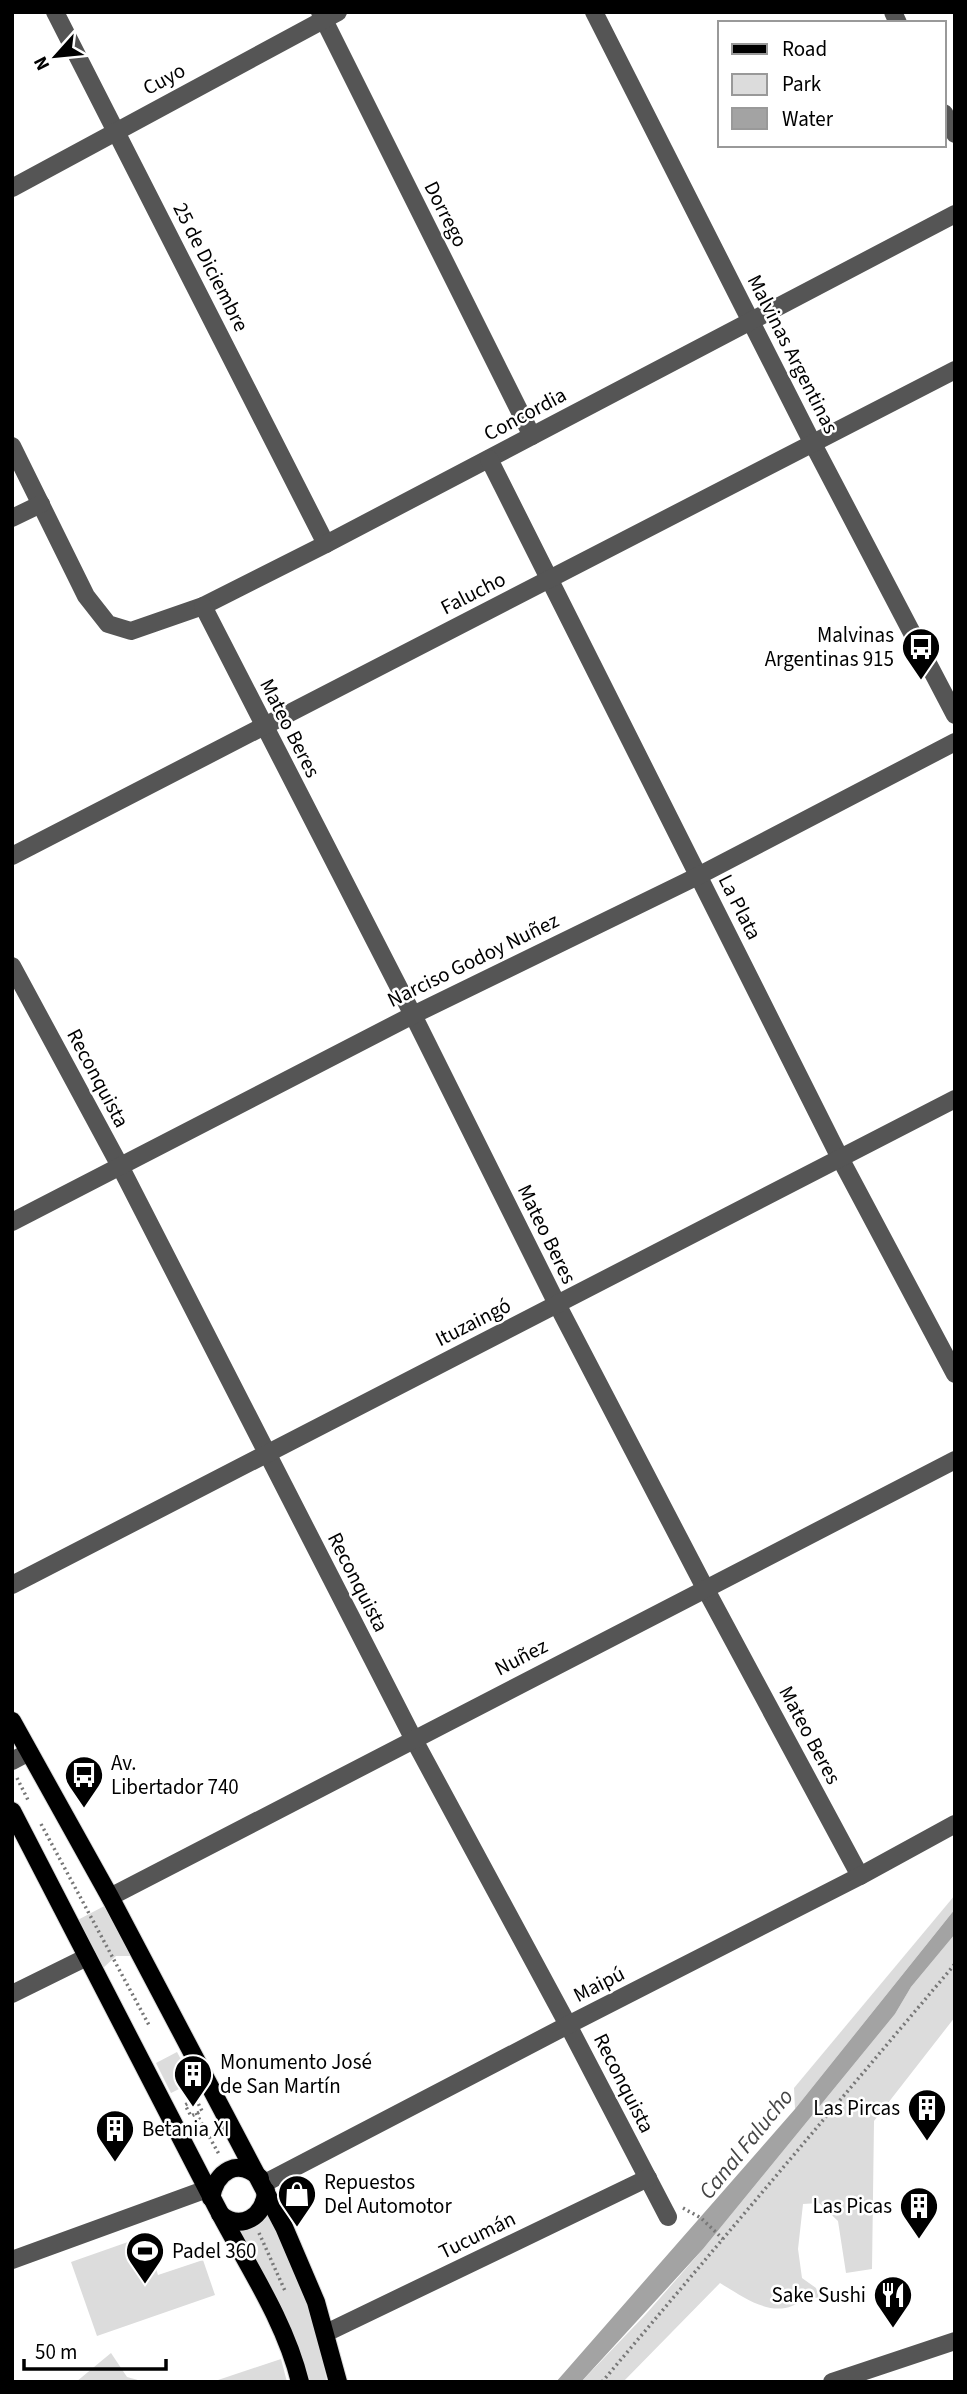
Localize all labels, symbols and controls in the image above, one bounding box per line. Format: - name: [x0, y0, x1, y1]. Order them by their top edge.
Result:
- north arrow: [21, 21, 91, 91]
- legend: [718, 21, 946, 147]
- text: Road: [782, 34, 827, 64]
- text: N: [27, 51, 57, 75]
- street label: Cuyo: [137, 55, 191, 103]
- text: Park: [782, 69, 822, 99]
- text: Water: [782, 104, 834, 134]
- street label: Dorrego: [417, 176, 475, 252]
- street label: 25 de Diciembre: [166, 197, 256, 337]
- street label: Malvinas Argentinas: [740, 269, 846, 439]
- street label: Concordia: [478, 380, 572, 448]
- street label: Falucho: [435, 564, 511, 622]
- place label: Malvinas Argentinas 915: [765, 620, 894, 674]
- bus stop icon: Malvinas Argentinas 915: [900, 626, 942, 681]
- street label: Mateo Beres: [252, 673, 328, 783]
- street label: La Plata: [711, 869, 769, 945]
- street label: Narciso Godoy Nuñez: [382, 905, 564, 1015]
- street label: Reconquista: [59, 1023, 137, 1133]
- street label: Mateo Beres: [510, 1179, 584, 1289]
- street label: Ituzaingó: [430, 1290, 516, 1354]
- street label: Reconquista: [320, 1527, 396, 1637]
- street label: Nuñez: [489, 1631, 553, 1683]
- street label: Mateo Beres: [772, 1681, 849, 1790]
- place label: Av. Libertador 740: [111, 1748, 239, 1802]
- bus stop icon: Av. Libertador 740: [63, 1754, 105, 1809]
- street label: Maipú: [568, 1958, 630, 2010]
- street label: Reconquista: [586, 2028, 662, 2138]
- place label: Monumento José de San Martín: [220, 2047, 372, 2101]
- building icon: Monumento José de San Martín: [172, 2053, 214, 2108]
- water label: Canal Falucho: [691, 2081, 801, 2207]
- building icon: Las Pircas: [906, 2087, 948, 2142]
- place label: Las Pircas: [813, 2093, 900, 2123]
- building icon: Betania XI: [94, 2108, 136, 2163]
- place label: Betania XI: [142, 2114, 230, 2144]
- place label: Repuestos Del Automotor: [324, 2167, 452, 2221]
- shop icon: Repuestos Del Automotor: [276, 2173, 318, 2228]
- building icon: Las Picas: [898, 2185, 940, 2240]
- place label: Las Picas: [812, 2191, 892, 2221]
- street label: Tucumán: [433, 2204, 521, 2266]
- sports icon: Padel 360: [124, 2230, 166, 2285]
- place label: Padel 360: [172, 2236, 257, 2266]
- restaurant icon: Sake Sushi: [872, 2274, 914, 2329]
- place label: Sake Sushi: [772, 2280, 866, 2310]
- scale bar: [24, 2328, 166, 2372]
- text: 50 m: [35, 2337, 77, 2367]

